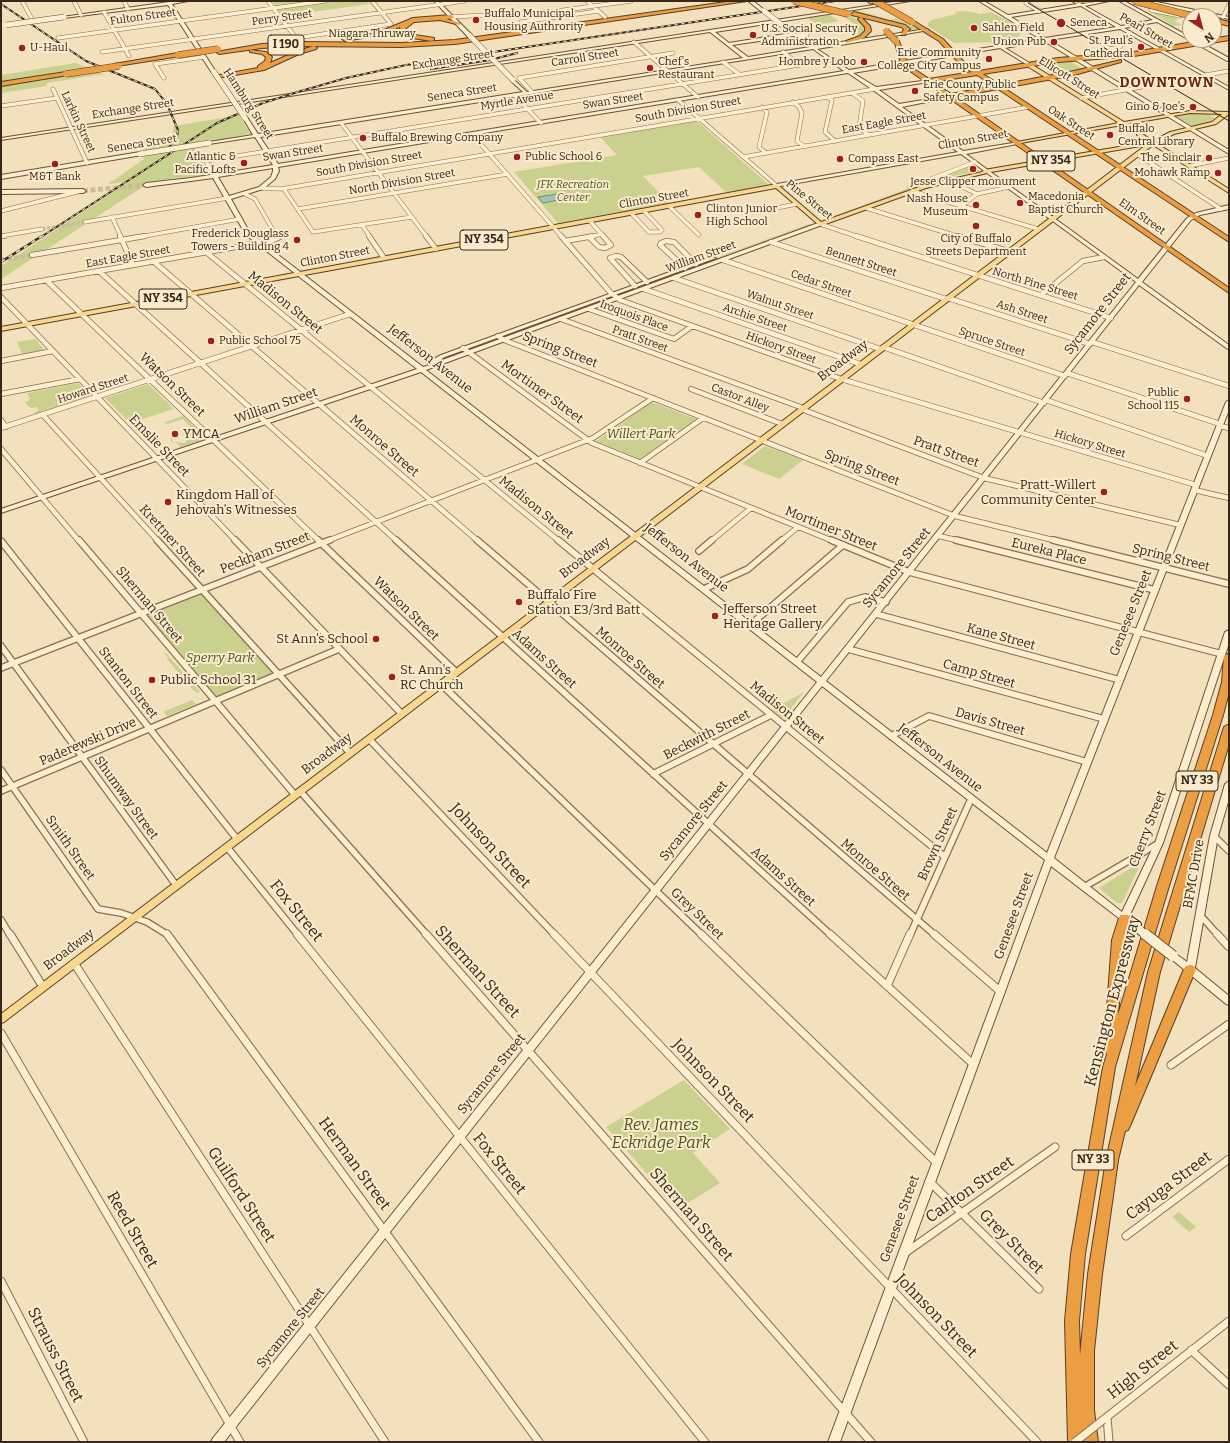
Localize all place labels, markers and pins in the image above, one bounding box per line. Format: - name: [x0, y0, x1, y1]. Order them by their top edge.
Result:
- place label: Buffalo Municipal Housing Authrority: [484, 7, 583, 33]
- marker: Buffalo Municipal Housing Authrority: [471, 15, 481, 25]
- place label: Seneca: [1070, 16, 1107, 30]
- marker: Seneca: [1055, 17, 1067, 29]
- place label: Sahlen Field: [982, 21, 1045, 35]
- place label: U.S. Social Security Administration: [761, 22, 858, 48]
- marker: Sahlen Field: [969, 23, 979, 33]
- marker: U.S. Social Security Administration: [748, 30, 758, 40]
- place label: St. Paul's Cathedral: [1083, 34, 1133, 60]
- place label: Union Pub: [992, 35, 1046, 49]
- marker: Union Pub: [1049, 37, 1059, 47]
- place label: U-Haul: [30, 41, 68, 55]
- marker: St. Paul's Cathedral: [1136, 42, 1146, 52]
- marker: U-Haul: [17, 43, 27, 53]
- place label: Erie Community College City Campus: [877, 46, 981, 72]
- marker: Erie Community College City Campus: [984, 54, 994, 64]
- place label: Chef's Restaurant: [658, 55, 714, 81]
- place label: Hombre y Lobo: [778, 55, 856, 69]
- marker: Hombre y Lobo: [859, 57, 869, 67]
- marker: Chef's Restaurant: [645, 63, 655, 73]
- place label: Erie County Public Safety Campus: [923, 78, 1016, 104]
- marker: Erie County Public Safety Campus: [910, 86, 920, 96]
- place label: Gino & Joe's: [1125, 100, 1185, 114]
- marker: Gino & Joe's: [1188, 102, 1198, 112]
- place label: Buffalo Central Library: [1118, 122, 1195, 148]
- marker: Buffalo Central Library: [1105, 130, 1115, 140]
- place label: Buffalo Brewing Company: [371, 131, 503, 145]
- marker: Buffalo Brewing Company: [358, 133, 368, 143]
- place label: Atlantic & Pacific Lofts: [175, 150, 236, 176]
- place label: Public School 6: [525, 150, 602, 164]
- place label: The Sinclair: [1141, 151, 1201, 165]
- marker: Public School 6: [512, 152, 522, 162]
- place label: Compass East: [848, 152, 919, 166]
- marker: The Sinclair: [1204, 153, 1214, 163]
- marker: Compass East: [835, 154, 845, 164]
- marker: Atlantic & Pacific Lofts: [239, 158, 249, 168]
- marker: M&T Bank: [50, 159, 60, 169]
- marker: Jesse Clipper monument: [968, 164, 978, 174]
- place label: Mohawk Ramp: [1134, 166, 1210, 180]
- marker: Mohawk Ramp: [1213, 168, 1223, 178]
- place label: M&T Bank: [29, 170, 81, 184]
- place label: Jesse Clipper monument: [910, 175, 1036, 189]
- place label: Macedonia Baptist Church: [1028, 190, 1103, 216]
- place label: Nash House Museum: [906, 192, 968, 218]
- marker: Macedonia Baptist Church: [1015, 198, 1025, 208]
- marker: Nash House Museum: [971, 200, 981, 210]
- place label: Clinton Junior High School: [706, 202, 777, 228]
- marker: Clinton Junior High School: [693, 210, 703, 220]
- marker: City of Buffalo Streets Department: [971, 221, 981, 231]
- place label: Frederick Douglass Towers - Building 4: [191, 227, 289, 253]
- place label: City of Buffalo Streets Department: [925, 232, 1027, 258]
- marker: Frederick Douglass Towers - Building 4: [292, 235, 302, 245]
- place label: Public School 75: [219, 334, 301, 348]
- marker: Public School 75: [206, 336, 216, 346]
- place label: Public School 115: [1127, 386, 1179, 412]
- marker: Public School 115: [1182, 394, 1192, 404]
- place label: YMCA: [183, 426, 220, 442]
- marker: YMCA: [170, 429, 180, 439]
- place label: Pratt-Willert Community Center: [981, 477, 1096, 508]
- place label: Kingdom Hall of Jehovah’s Witnesses: [176, 487, 297, 518]
- marker: Pratt-Willert Community Center: [1099, 487, 1109, 497]
- marker: Kingdom Hall of Jehovah’s Witnesses: [163, 497, 173, 507]
- place label: Buffalo Fire Station E3/3rd Batt: [527, 587, 640, 618]
- marker: Buffalo Fire Station E3/3rd Batt: [514, 597, 524, 607]
- place label: Jefferson Street Heritage Gallery: [723, 601, 822, 632]
- marker: Jefferson Street Heritage Gallery: [710, 611, 720, 621]
- place label: St Ann's School: [276, 631, 368, 647]
- marker: St Ann's School: [371, 634, 381, 644]
- place label: St. Ann's RC Church: [400, 662, 463, 693]
- place label: Public School 31: [160, 672, 256, 688]
- marker: St. Ann's RC Church: [387, 672, 397, 682]
- marker: Public School 31: [147, 675, 157, 685]

